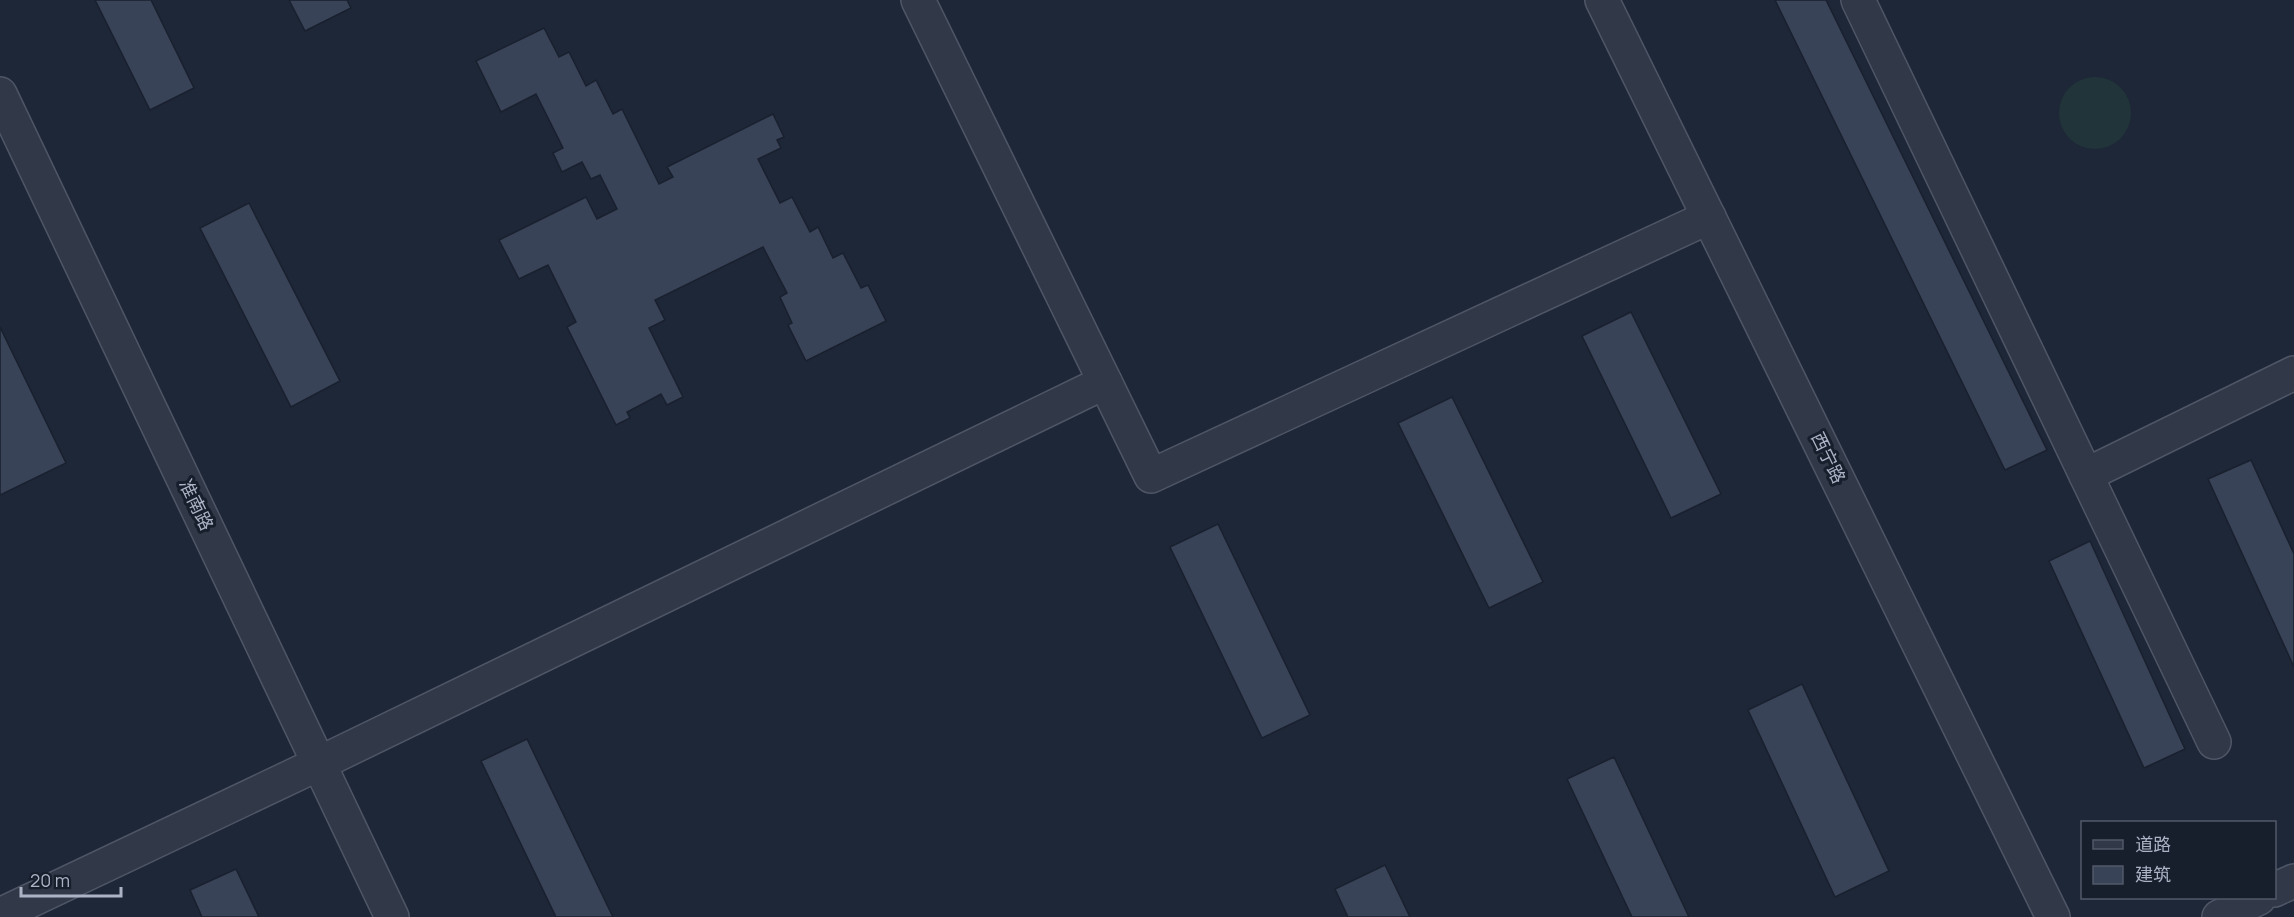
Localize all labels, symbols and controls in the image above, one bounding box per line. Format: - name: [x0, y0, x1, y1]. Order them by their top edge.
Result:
- street label: 西宁路: [1806, 428, 1852, 487]
- street label: 准南路: [174, 475, 220, 534]
- legend: [2081, 821, 2276, 899]
- text: 道路: [2135, 832, 2171, 856]
- scale bar: [21, 860, 122, 898]
- text: 建筑: [2135, 862, 2171, 886]
- text: 20 m: [30, 868, 70, 892]

